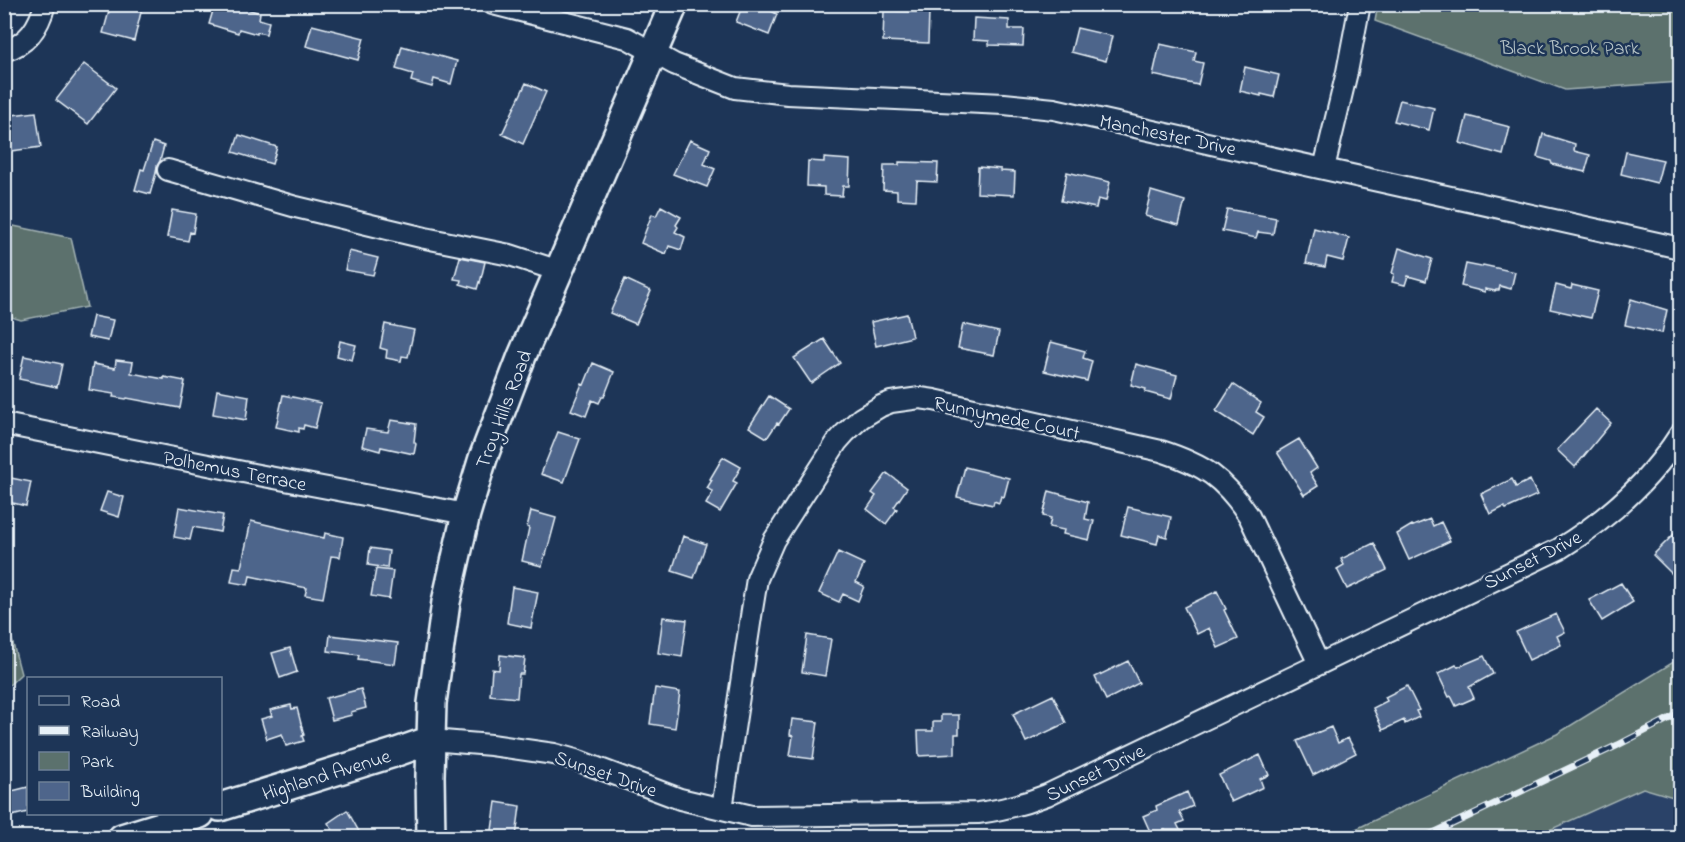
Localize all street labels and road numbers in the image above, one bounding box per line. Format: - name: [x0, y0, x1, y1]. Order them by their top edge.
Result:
- street label: Manchester Drive: [1096, 108, 1238, 165]
- street label: Troy Hills Road: [469, 346, 541, 473]
- street label: Runnymede Court: [931, 390, 1082, 449]
- street label: Polhemus Terrace: [160, 444, 309, 501]
- street label: Sunset Drive: [1479, 524, 1587, 598]
- street label: Sunset Drive: [1042, 738, 1150, 811]
- street label: Highland Avenue: [259, 743, 395, 811]
- street label: Sunset Drive: [550, 744, 660, 806]

